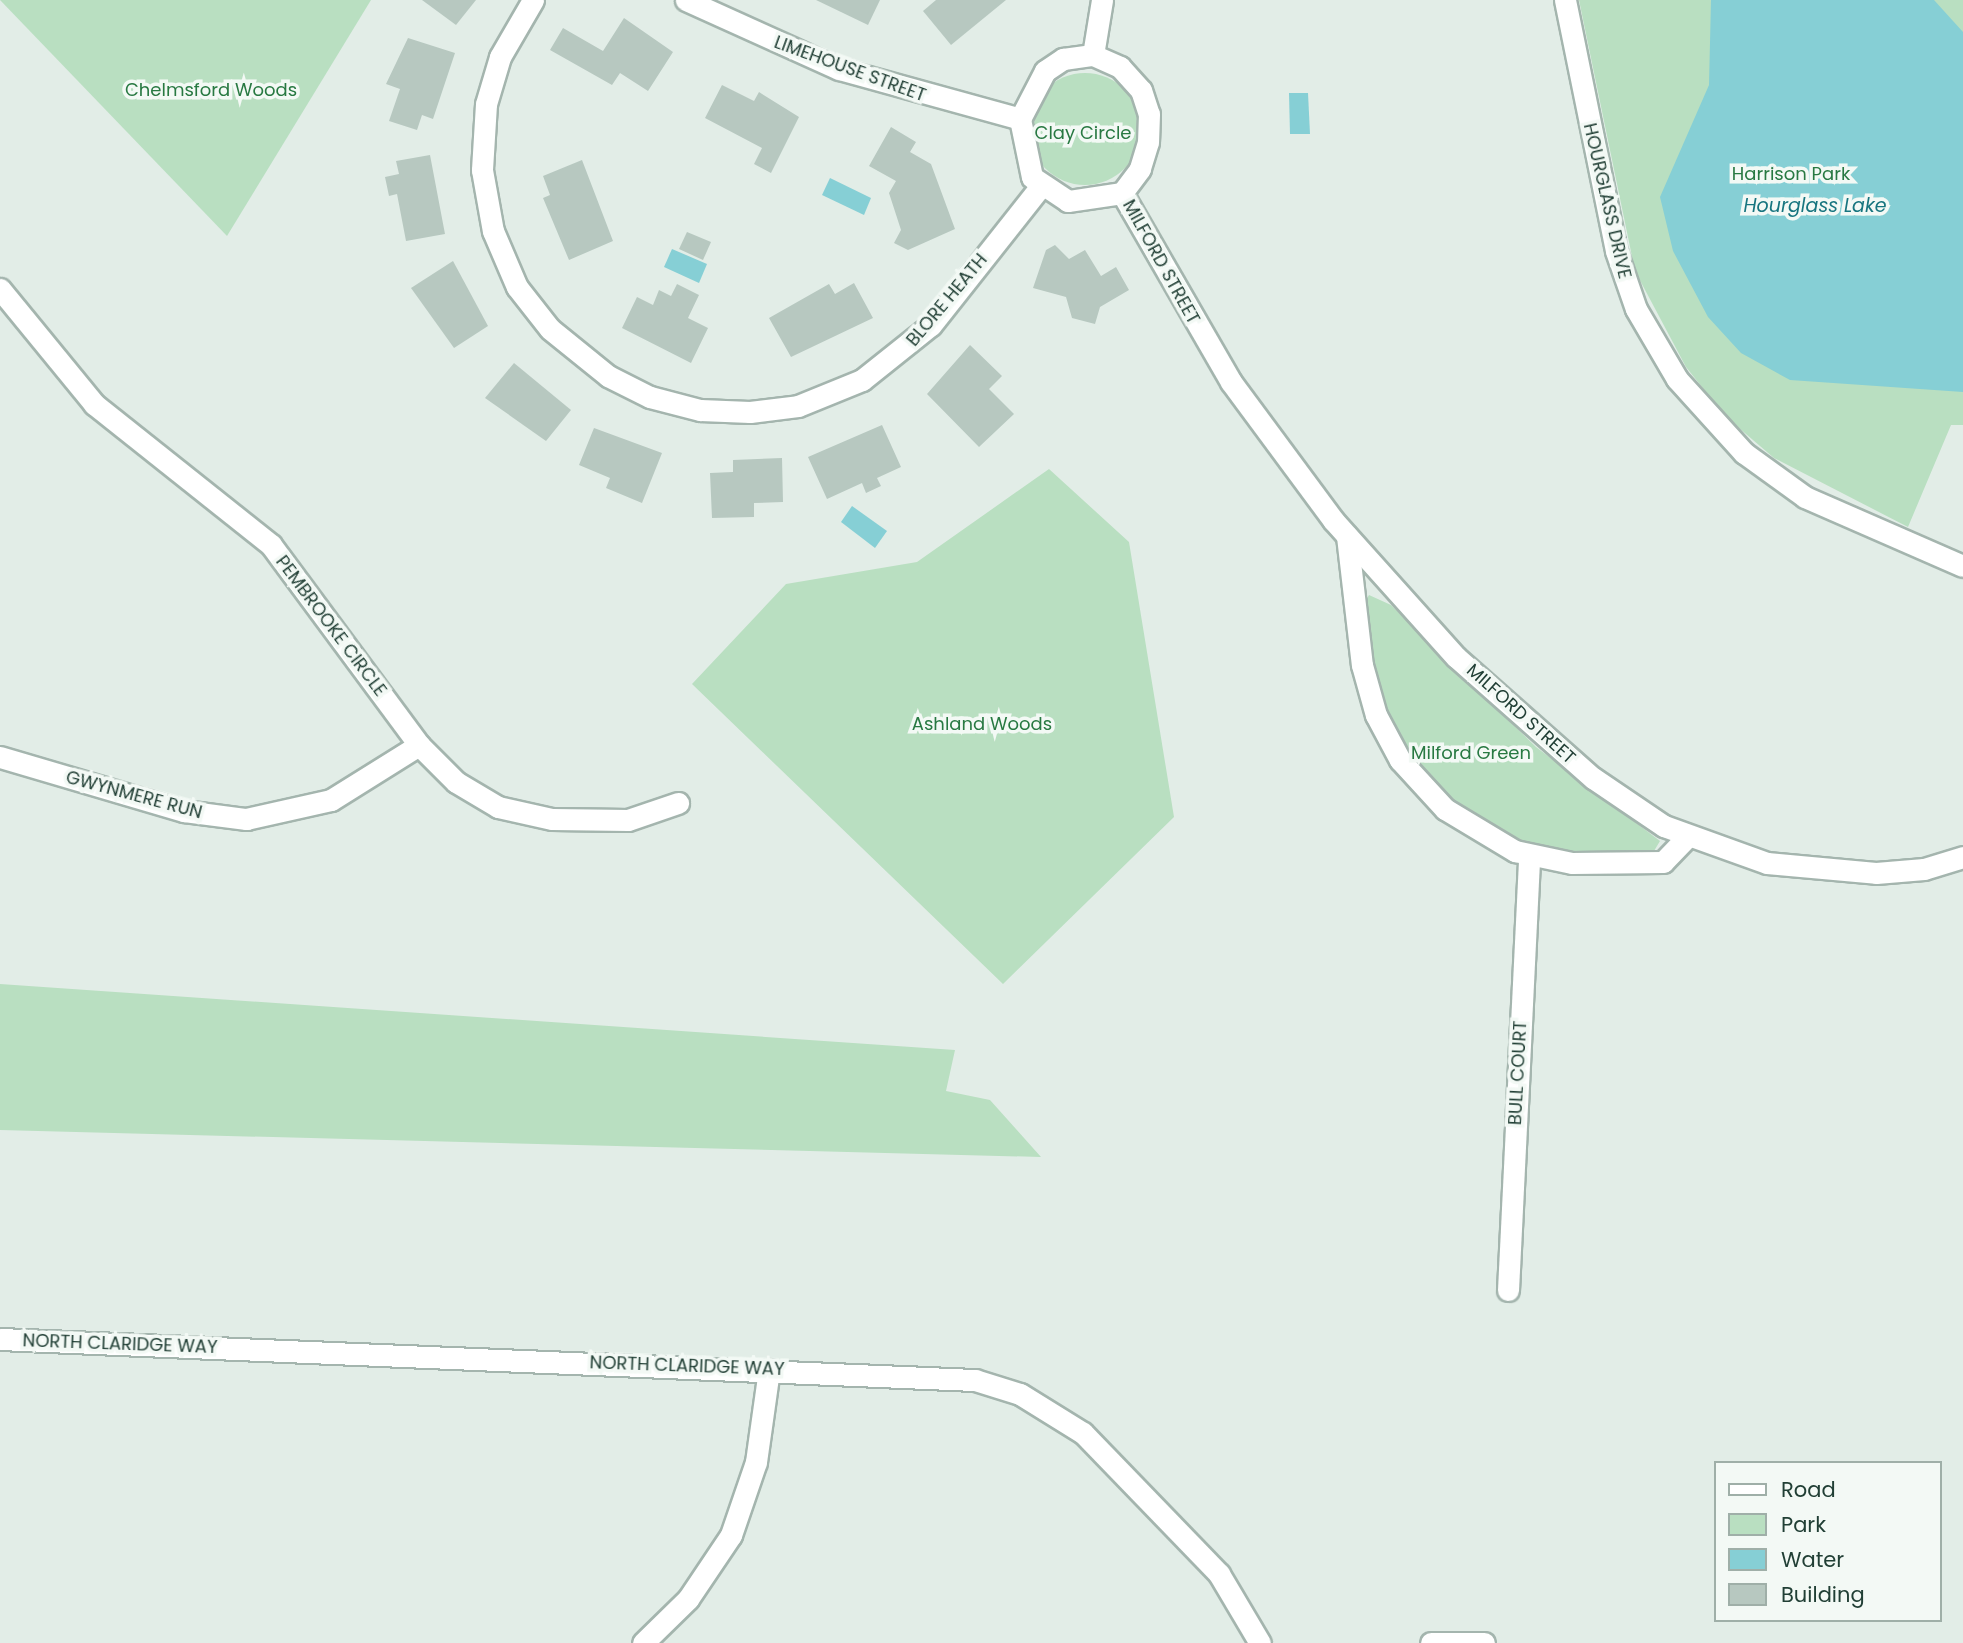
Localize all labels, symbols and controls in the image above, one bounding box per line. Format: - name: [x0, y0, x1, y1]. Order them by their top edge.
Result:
- street label: LIMEHOUSE STREET: [771, 32, 929, 106]
- park label: Chelmsford Woods: [125, 79, 297, 101]
- street label: HOURGLASS DRIVE: [1579, 121, 1635, 281]
- park label: Clay Circle: [1035, 122, 1131, 144]
- park label: Harrison Park: [1732, 163, 1850, 185]
- water label: Hourglass Lake: [1743, 195, 1887, 217]
- street label: MILFORD STREET: [1118, 196, 1204, 328]
- street label: BLORE HEATH: [902, 249, 992, 351]
- street label: PEMBROOKE CIRCLE: [271, 551, 391, 701]
- street label: MILFORD STREET: [1462, 660, 1580, 768]
- park label: Ashland Woods: [912, 713, 1052, 735]
- park label: Milford Green: [1411, 742, 1531, 764]
- street label: GWYNMERE RUN: [63, 766, 205, 824]
- street label: BULL COURT: [1504, 1020, 1532, 1126]
- street label: NORTH CLARIDGE WAY: [22, 1330, 218, 1358]
- street label: NORTH CLARIDGE WAY: [589, 1352, 785, 1380]
- legend: [1714, 1461, 1942, 1622]
- text: Road: [1781, 1475, 1836, 1504]
- text: Park: [1781, 1510, 1826, 1539]
- text: Water: [1781, 1545, 1844, 1574]
- text: Building: [1781, 1580, 1865, 1609]

